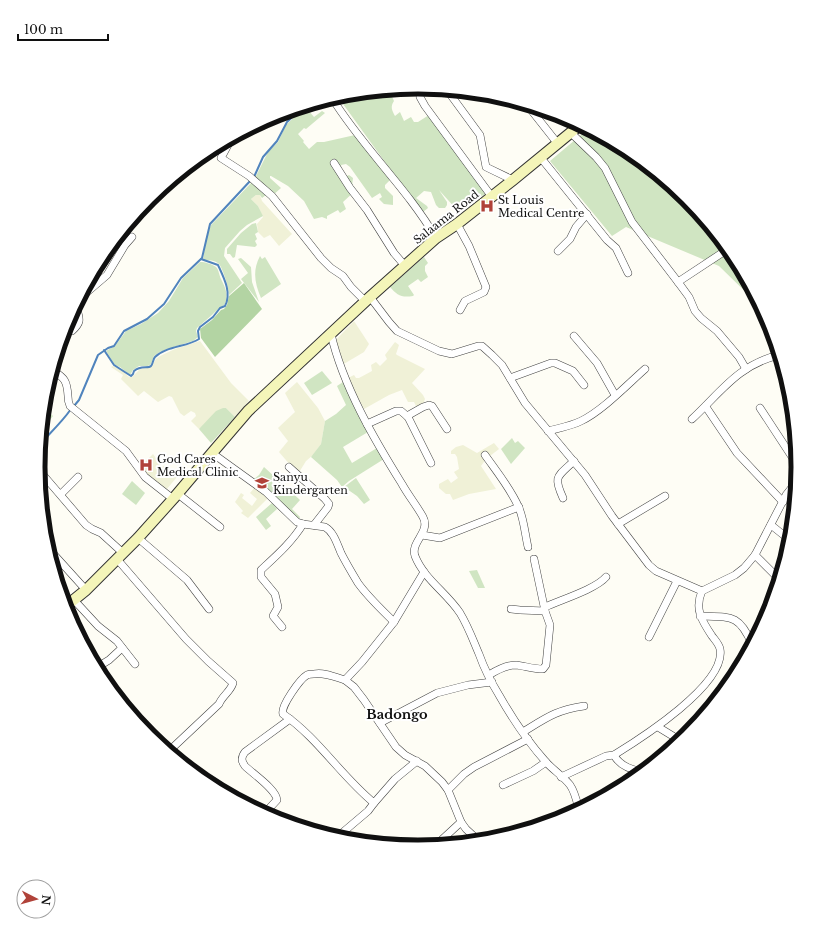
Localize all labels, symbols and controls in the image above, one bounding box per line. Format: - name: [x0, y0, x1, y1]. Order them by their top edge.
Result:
- scale bar: [18, 16, 108, 42]
- text: 100 m: [24, 22, 63, 37]
- street label: Salaama Road: [411, 187, 482, 247]
- place label: St Louis Medical Centre: [498, 193, 584, 220]
- hospital icon: St Louis Medical Centre: [479, 198, 495, 214]
- place label: God Cares Medical Clinic: [157, 452, 238, 479]
- hospital icon: God Cares Medical Clinic: [138, 457, 154, 473]
- place label: Sanyu Kindergarten: [273, 470, 348, 497]
- school or university icon: Sanyu Kindergarten: [254, 475, 270, 491]
- district label: Badongo: [366, 706, 428, 723]
- north arrow: [16, 879, 56, 919]
- text: N: [38, 894, 53, 907]

